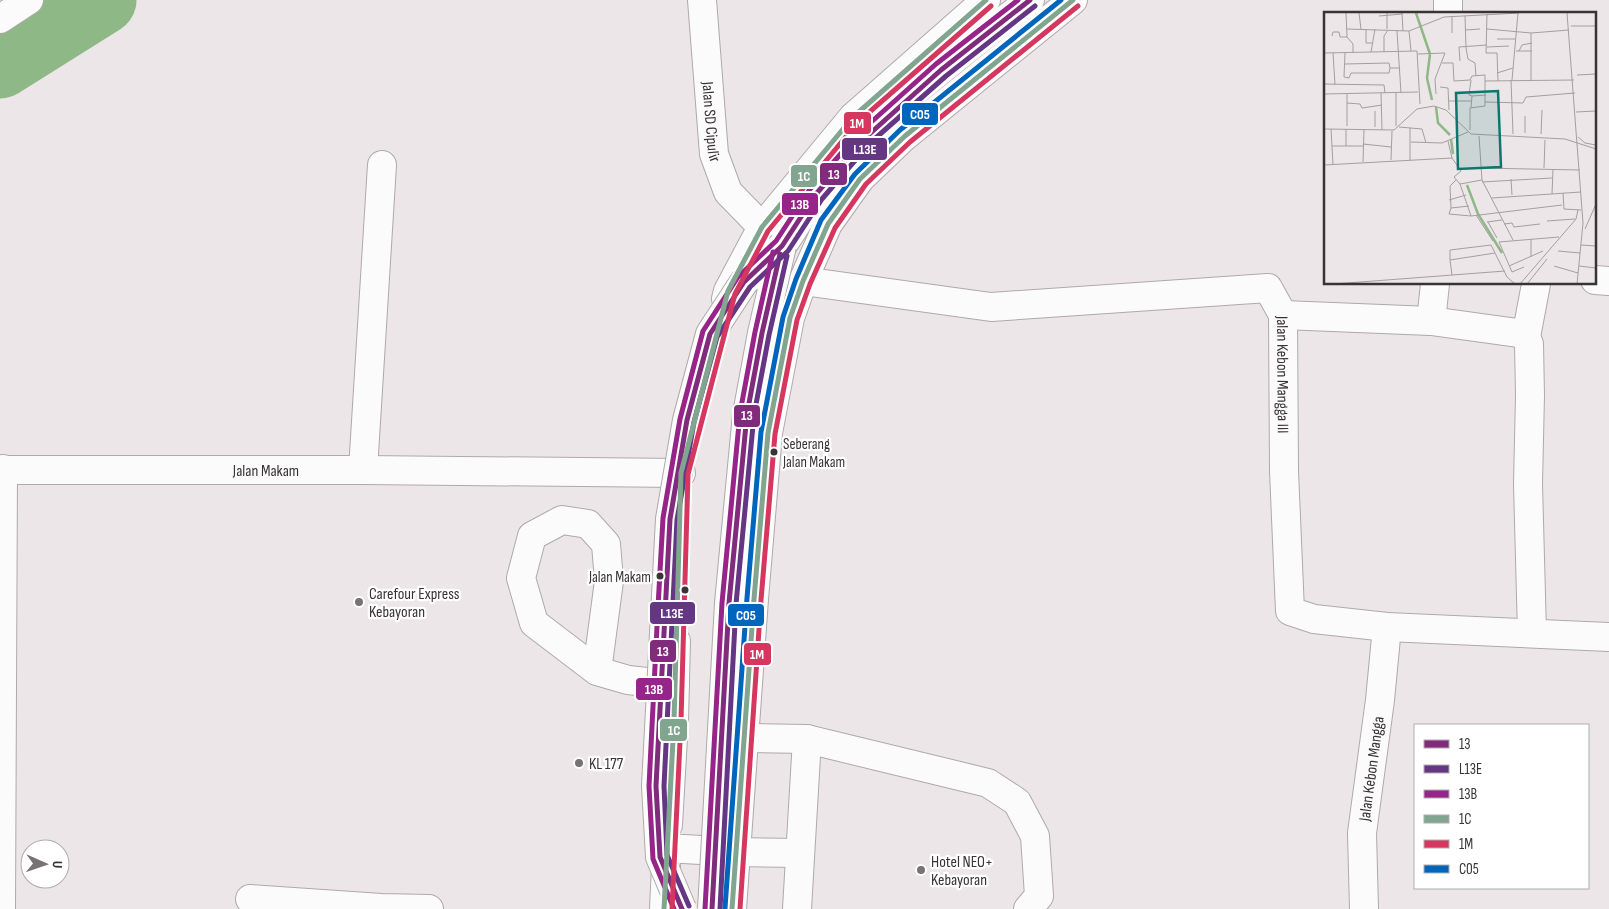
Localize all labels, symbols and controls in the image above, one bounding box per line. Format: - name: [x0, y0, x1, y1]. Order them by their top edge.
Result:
- inset map: [1324, 12, 1596, 285]
- street label: Jalan SD Cipulir: [697, 80, 724, 165]
- line badge: C05: [901, 102, 939, 126]
- text: C05: [910, 106, 930, 123]
- line badge: 1M: [843, 111, 872, 135]
- text: 1M: [850, 115, 864, 132]
- line badge: L13E: [841, 137, 888, 161]
- text: L13E: [853, 141, 877, 158]
- line badge: 13: [819, 162, 848, 186]
- line badge: 1C: [790, 164, 818, 188]
- text: 13: [828, 166, 840, 183]
- text: 1C: [798, 168, 810, 185]
- line badge: 13B: [781, 192, 819, 216]
- text: 13B: [791, 196, 810, 213]
- street label: Jalan Kebon Mangga III: [1272, 315, 1292, 434]
- line badge: 13: [733, 404, 761, 428]
- text: 13: [741, 407, 753, 424]
- place label: Seberang Jalan Makam: [782, 435, 845, 472]
- marker: Seberang Jalan Makam: [769, 447, 779, 457]
- street label: Jalan Makam: [232, 462, 299, 481]
- place label: Jalan Makam: [588, 568, 651, 587]
- marker: Jalan Makam: [655, 571, 665, 581]
- place label: Carefour Express Kebayoran: [369, 585, 460, 622]
- unlabelled marker: [680, 585, 690, 595]
- marker: Carefour Express Kebayoran: [353, 596, 365, 608]
- line badge: L13E: [649, 601, 696, 625]
- line badge: C05: [727, 603, 765, 627]
- text: L13E: [660, 605, 684, 622]
- text: C05: [736, 607, 756, 624]
- line badge: 13: [649, 639, 677, 663]
- line badge: 1M: [743, 642, 772, 666]
- text: 13: [657, 643, 669, 660]
- text: 1M: [750, 646, 764, 663]
- line badge: 13B: [635, 677, 673, 701]
- text: 13B: [645, 681, 664, 698]
- street label: Jalan Kebon Mangga: [1356, 715, 1389, 823]
- line badge: 1C: [659, 718, 688, 742]
- text: 1C: [668, 722, 680, 739]
- legend: [1414, 724, 1589, 889]
- text: 13: [1459, 735, 1471, 754]
- place label: KL 177: [589, 755, 624, 774]
- marker: KL 177: [573, 757, 585, 769]
- text: L13E: [1459, 760, 1482, 779]
- text: 13B: [1459, 785, 1478, 804]
- text: 1C: [1459, 810, 1472, 829]
- text: 1M: [1459, 835, 1473, 854]
- north arrow: [20, 839, 70, 889]
- place label: Hotel NEO+ Kebayoran: [931, 853, 993, 890]
- text: U: [49, 860, 66, 868]
- text: C05: [1459, 860, 1479, 879]
- marker: Hotel NEO+ Kebayoran: [915, 864, 927, 876]

